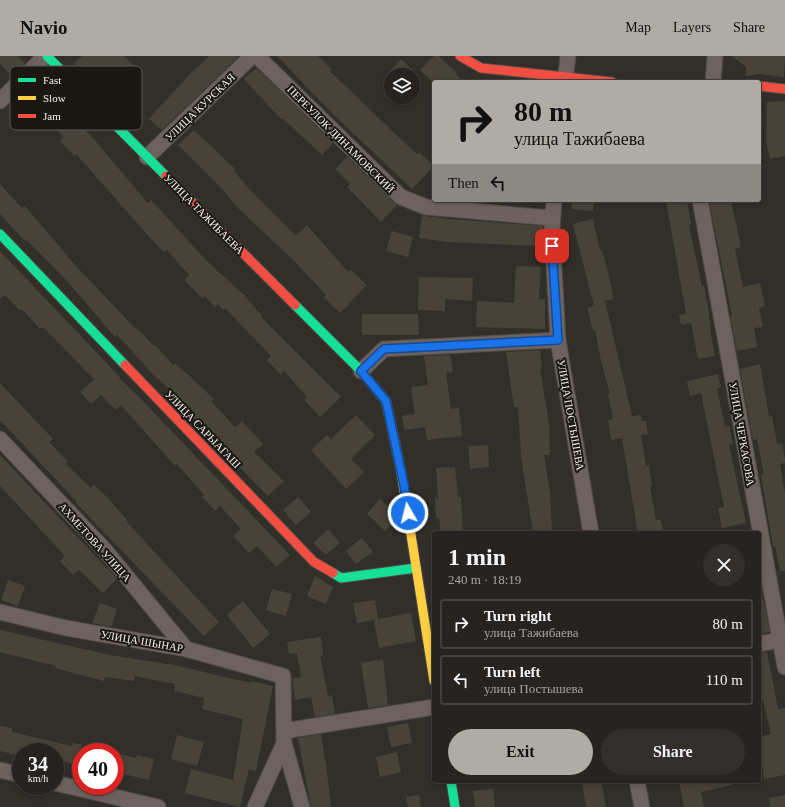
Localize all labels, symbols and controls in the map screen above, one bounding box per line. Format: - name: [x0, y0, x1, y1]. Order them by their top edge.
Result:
- text: Navio: [20, 17, 68, 38]
- text: Map: [625, 20, 651, 35]
- text: Layers: [673, 20, 711, 35]
- text: Share: [733, 20, 765, 35]
- legend: [10, 66, 142, 130]
- map controls: [384, 68, 420, 104]
- button: layers: [384, 68, 420, 104]
- street label: УЛИЦА КУРСКАЯ: [163, 70, 238, 143]
- text: Fast: [43, 74, 61, 86]
- street label: ПЕРЕУЛОК ДИНАМОВСКИЙ: [285, 83, 397, 195]
- text: Slow: [43, 92, 66, 104]
- icon: right: [448, 96, 500, 148]
- text: 80 m: [514, 96, 572, 127]
- text: Jam: [43, 110, 61, 122]
- text: улица Тажибаева: [514, 129, 645, 149]
- street label: УЛИЦА ТАЖИБАЕВА: [162, 172, 246, 256]
- icon: left: [487, 172, 509, 194]
- text: Then: [448, 175, 479, 191]
- pin: [535, 229, 569, 263]
- icon: arrive: [541, 235, 563, 257]
- street label: УЛИЦА ПОСТЫШЕВА: [555, 358, 587, 472]
- street label: УЛИЦА ЧЕРКАСОВА: [727, 381, 757, 487]
- street label: УЛИЦА САРЫАГАШ: [163, 388, 243, 470]
- position arrow: [387, 492, 429, 534]
- street label: АХМЕТОВА УЛИЦА: [56, 500, 134, 584]
- text: 1 min: [448, 544, 506, 570]
- button: close: [703, 544, 745, 586]
- text: 240 m · 18:19: [448, 572, 521, 587]
- text: Turn right: [484, 608, 551, 624]
- icon: right: [450, 613, 472, 635]
- text: 80 m: [713, 616, 743, 632]
- text: улица Тажибаева: [484, 625, 579, 640]
- street label: УЛИЦА ШЫНАР: [100, 628, 184, 654]
- text: Turn left: [484, 664, 541, 680]
- icon: left: [450, 669, 472, 691]
- text: 110 m: [706, 672, 743, 688]
- text: улица Постышева: [484, 681, 583, 696]
- button: Exit: [448, 729, 593, 775]
- button: Share: [601, 729, 745, 775]
- speed limit sign: 40: [72, 743, 124, 795]
- text: 34: [28, 753, 48, 775]
- text: km/h: [28, 773, 48, 784]

